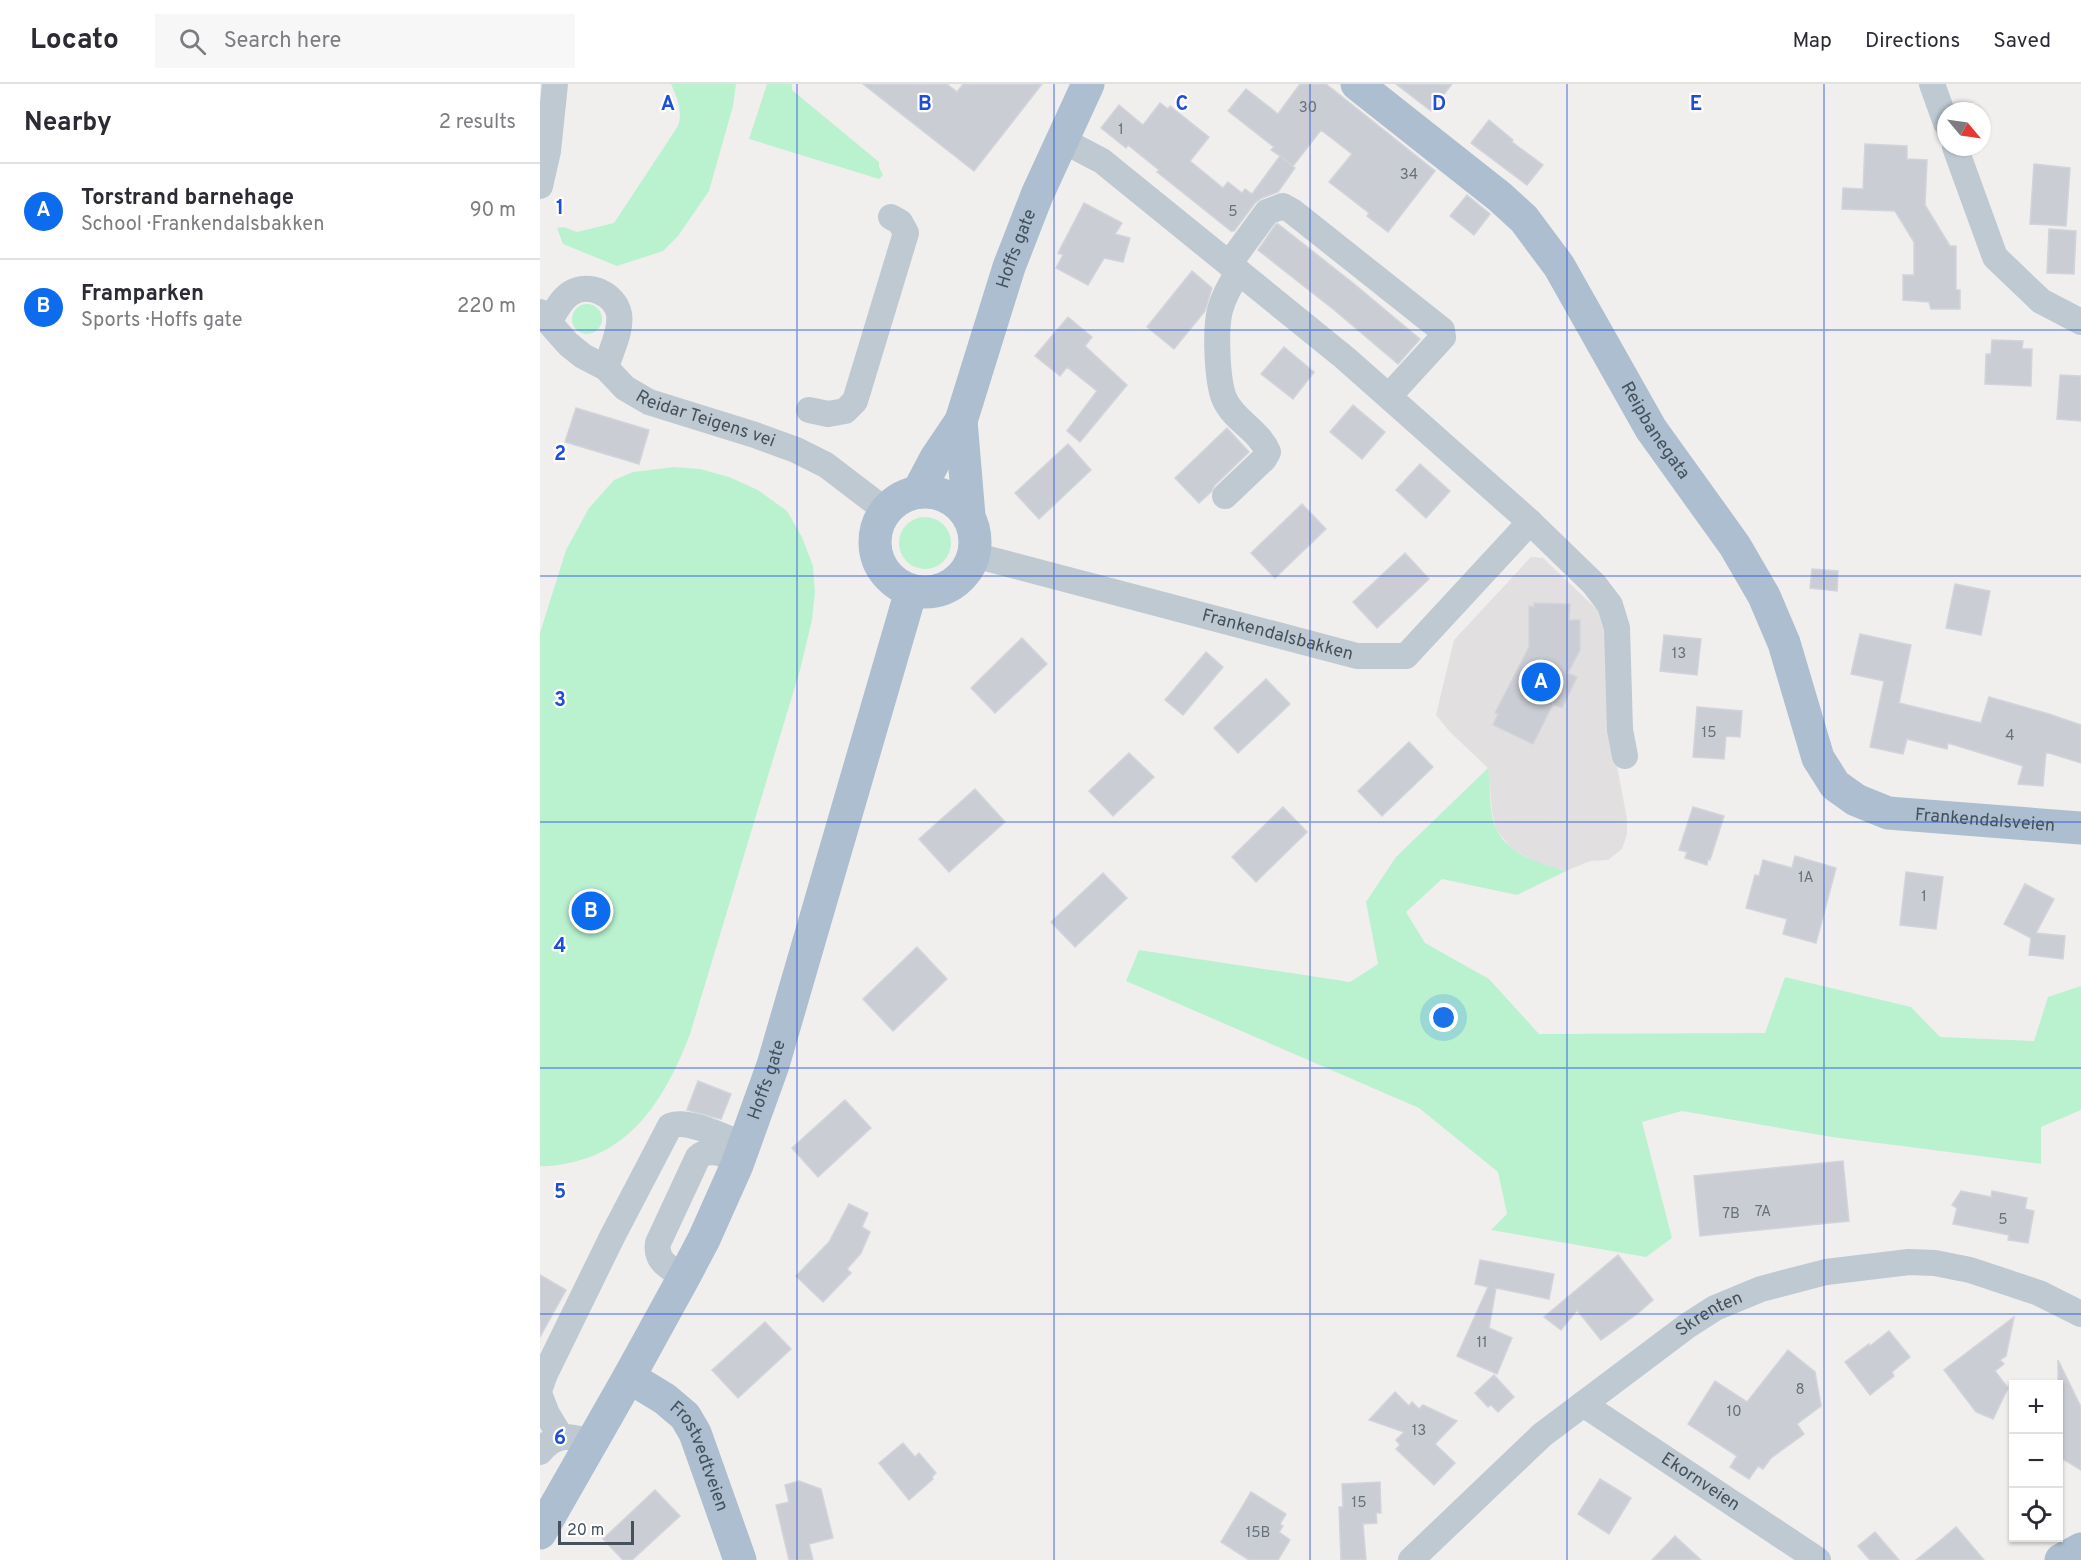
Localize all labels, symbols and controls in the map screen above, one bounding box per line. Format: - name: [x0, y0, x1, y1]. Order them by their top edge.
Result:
- search box: [155, 14, 575, 68]
- text: Locato: [30, 23, 119, 59]
- icon: search: [176, 25, 209, 58]
- text: Search here: [224, 28, 341, 55]
- text: Map: [1792, 28, 1832, 55]
- text: Directions: [1865, 28, 1960, 55]
- text: Saved: [1993, 28, 2051, 55]
- text: A: [661, 92, 675, 118]
- text: B: [918, 92, 932, 118]
- text: C: [1176, 92, 1188, 118]
- text: D: [1432, 92, 1446, 118]
- text: E: [1690, 92, 1702, 118]
- house number: 30: [1299, 99, 1317, 118]
- north arrow: [1937, 102, 1991, 156]
- text: Nearby: [24, 107, 112, 140]
- text: 2 results: [439, 110, 516, 136]
- house number: 1: [1118, 121, 1124, 140]
- house number: 34: [1400, 166, 1418, 185]
- text: Torstrand barnehage: [81, 185, 294, 212]
- text: 1: [556, 196, 564, 222]
- text: A: [36, 198, 51, 224]
- text: 90 m: [470, 198, 516, 224]
- house number: 5: [1228, 203, 1238, 222]
- street label: Hoffs gate: [991, 206, 1042, 292]
- text: School · Frankendalsbakken: [81, 212, 324, 238]
- text: Framparken: [81, 281, 204, 308]
- text: B: [37, 294, 50, 320]
- text: 220 m: [457, 294, 516, 320]
- text: Sports · Hoffs gate: [81, 308, 242, 334]
- street label: Reipbanegata: [1615, 378, 1695, 484]
- street label: Reidar Teigens vei: [631, 385, 778, 453]
- text: 2: [554, 442, 566, 468]
- street label: Frankendalsbakken: [1199, 604, 1356, 666]
- house number: 13: [1672, 645, 1686, 664]
- pin: A: [1522, 660, 1560, 704]
- text: 3: [554, 688, 566, 714]
- house number: 15: [1702, 724, 1716, 743]
- house number: 4: [2005, 727, 2015, 746]
- street label: Frankendalsveien: [1914, 804, 2056, 837]
- house number: 1A: [1798, 869, 1814, 888]
- pin: B: [572, 888, 610, 934]
- house number: 1: [1921, 888, 1927, 907]
- text: 4: [554, 934, 566, 960]
- your location: [1429, 1003, 1458, 1032]
- street label: Hoffs gate: [743, 1037, 791, 1123]
- text: 5: [554, 1180, 566, 1206]
- house number: 7A: [1755, 1203, 1771, 1222]
- house number: 7B: [1722, 1205, 1740, 1224]
- house number: 5: [1998, 1211, 2008, 1230]
- street label: Skrenten: [1671, 1286, 1746, 1342]
- house number: 11: [1476, 1334, 1488, 1353]
- map controls: [2009, 1380, 2063, 1542]
- button: +: [2009, 1380, 2063, 1434]
- house number: 8: [1795, 1381, 1805, 1400]
- street label: Frostvedtveien: [665, 1396, 733, 1515]
- house number: 10: [1726, 1403, 1742, 1422]
- house number: 13: [1412, 1422, 1426, 1441]
- text: 6: [554, 1426, 566, 1452]
- button: −: [2009, 1434, 2063, 1488]
- street label: Ekornveien: [1657, 1447, 1744, 1517]
- button: locate: [2009, 1488, 2063, 1542]
- house number: 15: [1352, 1494, 1366, 1513]
- scale bar: [558, 1518, 634, 1546]
- text: 20 m: [567, 1521, 604, 1541]
- house number: 15B: [1246, 1524, 1270, 1543]

